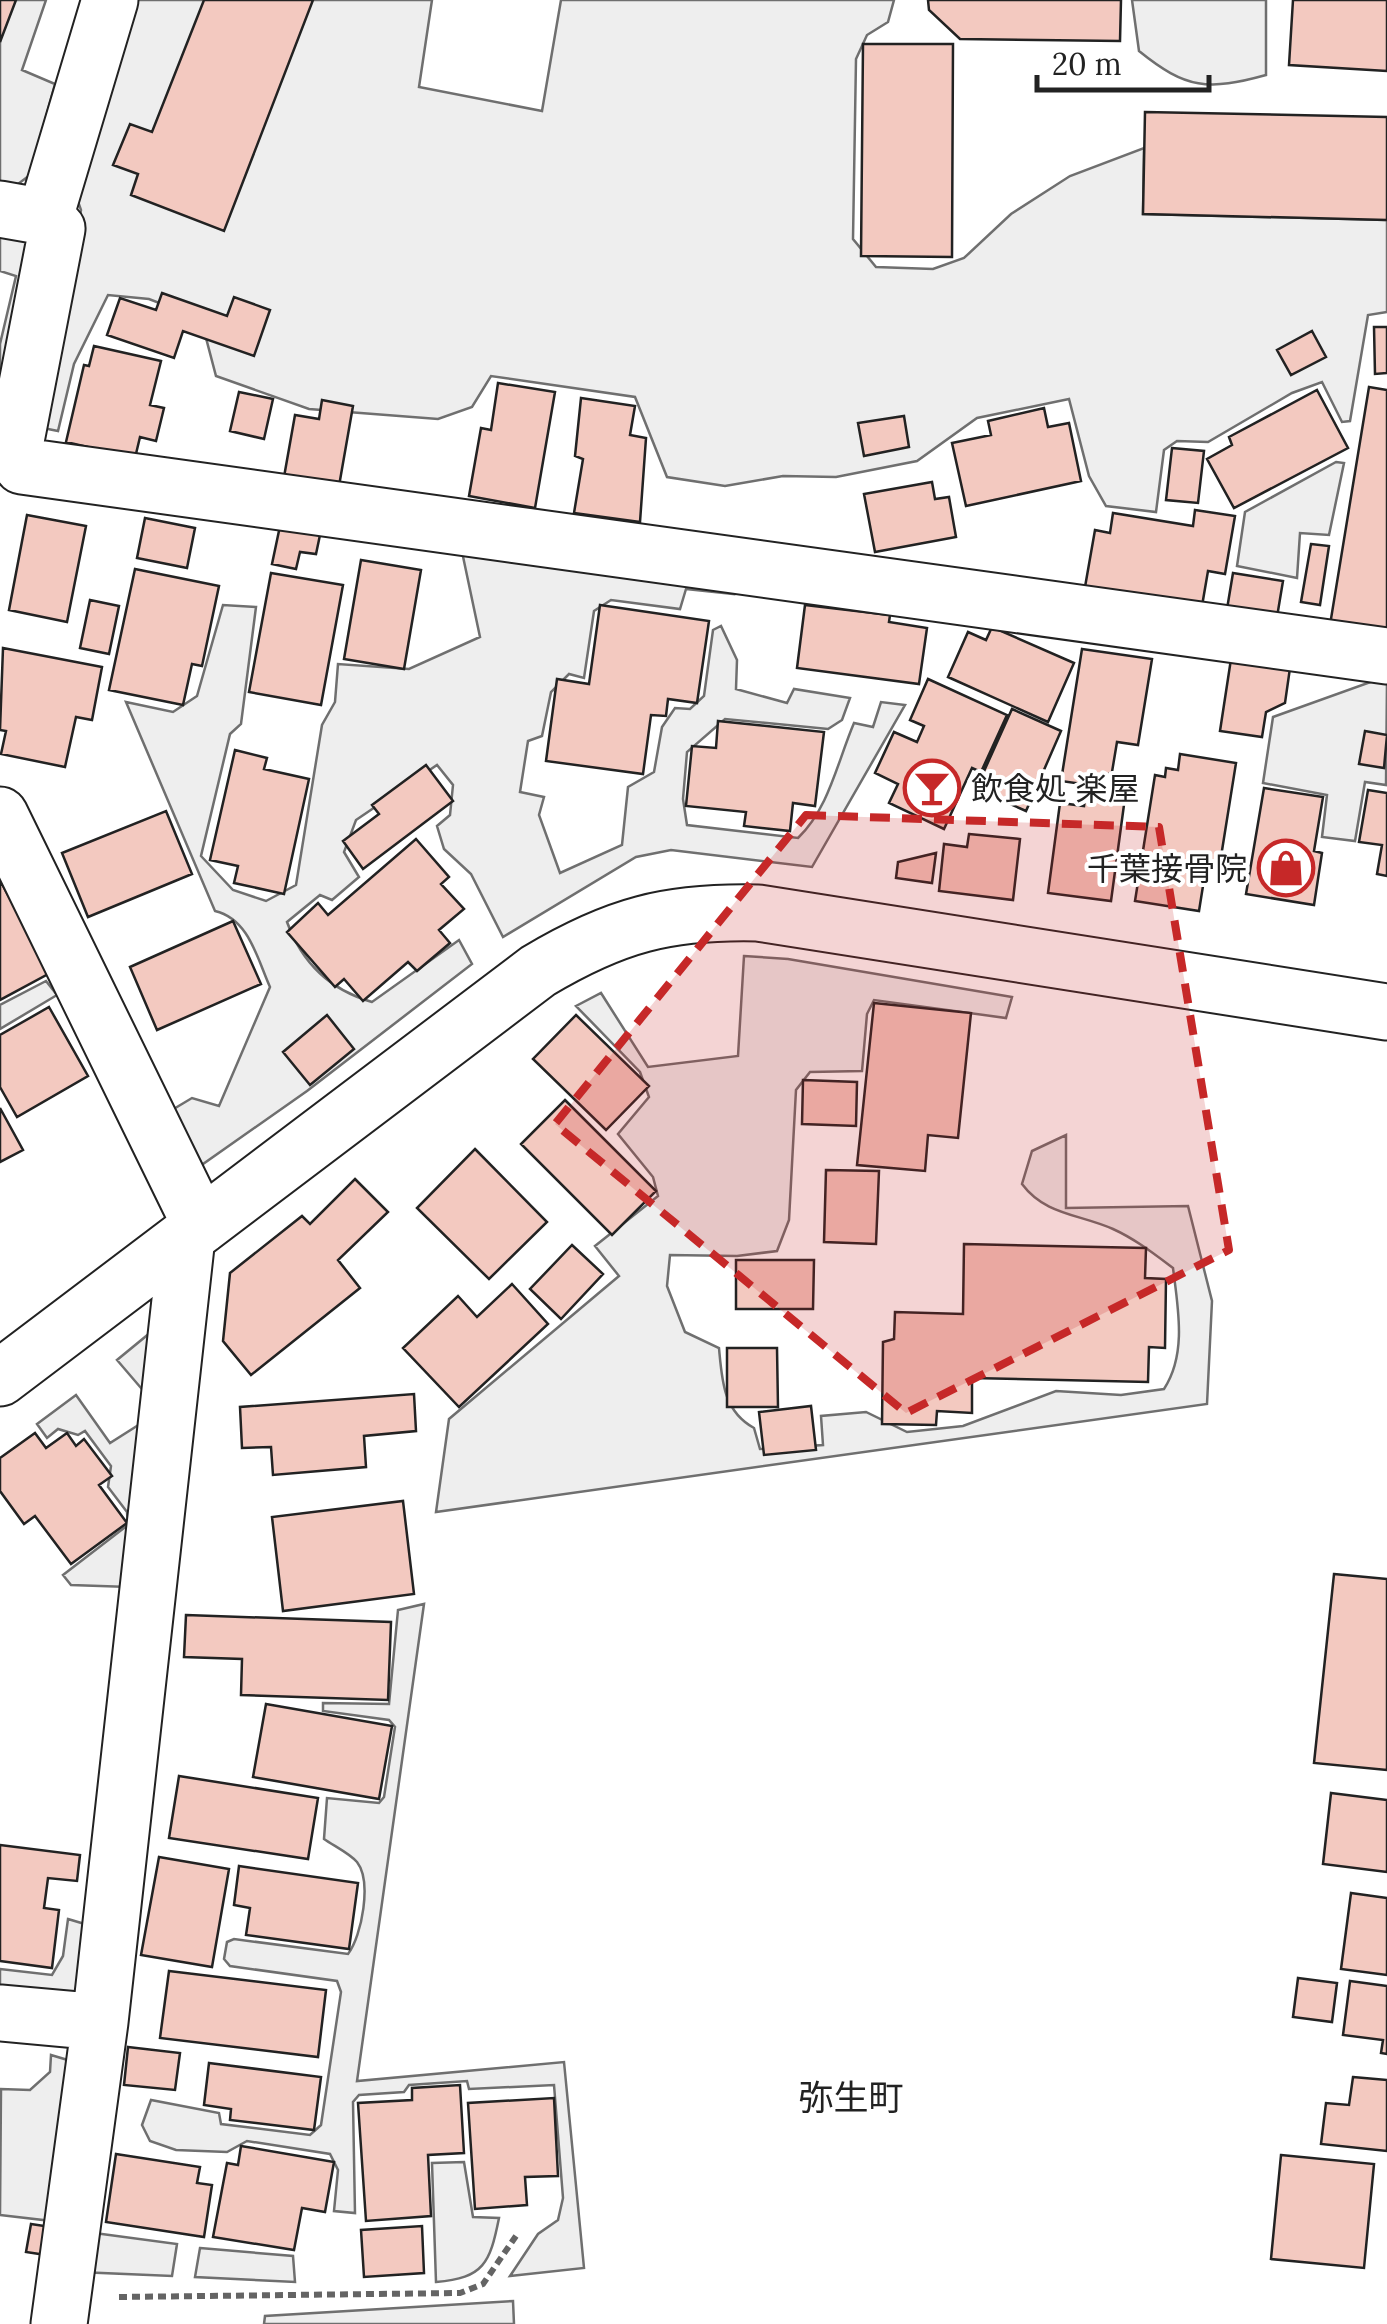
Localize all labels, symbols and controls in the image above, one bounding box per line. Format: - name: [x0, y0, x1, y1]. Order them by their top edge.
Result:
- scale bar: [1037, 30, 1210, 92]
- text: 20 m: [1052, 45, 1121, 83]
- bar icon: 飲食処 楽屋: [902, 758, 962, 818]
- place label: 飲食処 楽屋: [971, 768, 1139, 809]
- shop icon: 千葉接骨院: [1256, 838, 1316, 898]
- place label: 千葉接骨院: [1087, 848, 1247, 889]
- district label: 弥生町: [798, 2075, 904, 2120]

